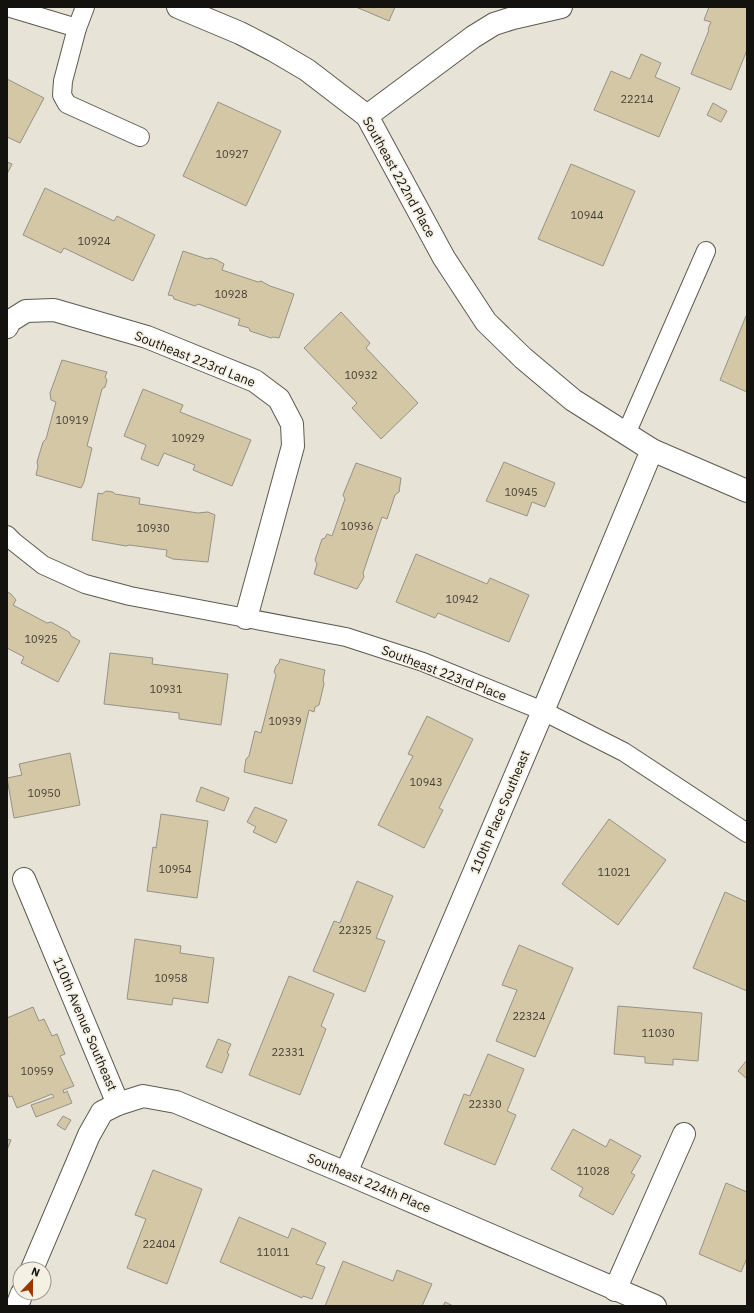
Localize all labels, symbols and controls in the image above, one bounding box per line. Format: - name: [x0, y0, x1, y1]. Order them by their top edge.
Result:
- house number: 22214: [621, 92, 654, 106]
- street label: Southeast 222nd Place: [359, 114, 439, 240]
- house number: 10927: [216, 147, 249, 161]
- house number: 10944: [571, 208, 604, 222]
- house number: 10924: [78, 234, 111, 248]
- house number: 10928: [215, 287, 248, 301]
- street label: Southeast 223rd Lane: [132, 327, 258, 391]
- house number: 10932: [345, 368, 378, 382]
- house number: 10919: [56, 413, 89, 427]
- house number: 10929: [172, 431, 205, 445]
- house number: 10945: [505, 485, 538, 499]
- house number: 10936: [341, 519, 374, 533]
- house number: 10930: [137, 521, 170, 535]
- house number: 10942: [446, 592, 479, 606]
- house number: 10925: [25, 632, 58, 646]
- street label: Southeast 223rd Place: [379, 641, 509, 705]
- house number: 10931: [150, 682, 183, 696]
- house number: 10939: [269, 714, 302, 728]
- street label: 110th Place Southeast: [466, 748, 534, 876]
- house number: 10943: [410, 775, 443, 789]
- house number: 10950: [28, 786, 61, 800]
- house number: 10954: [159, 862, 192, 876]
- house number: 11021: [598, 865, 631, 879]
- house number: 22325: [339, 923, 372, 937]
- street label: 110th Avenue Southeast: [49, 954, 121, 1094]
- house number: 10958: [155, 971, 188, 985]
- house number: 22324: [513, 1009, 546, 1023]
- house number: 11030: [642, 1026, 675, 1040]
- house number: 22331: [272, 1045, 305, 1059]
- house number: 10959: [21, 1064, 54, 1078]
- house number: 22330: [469, 1097, 502, 1111]
- street label: Southeast 224th Place: [305, 1149, 433, 1217]
- house number: 11028: [577, 1164, 610, 1178]
- house number: 22404: [143, 1237, 176, 1251]
- house number: 11011: [257, 1245, 290, 1259]
- north arrow: [12, 1261, 52, 1301]
- text: N: [29, 1264, 42, 1280]

